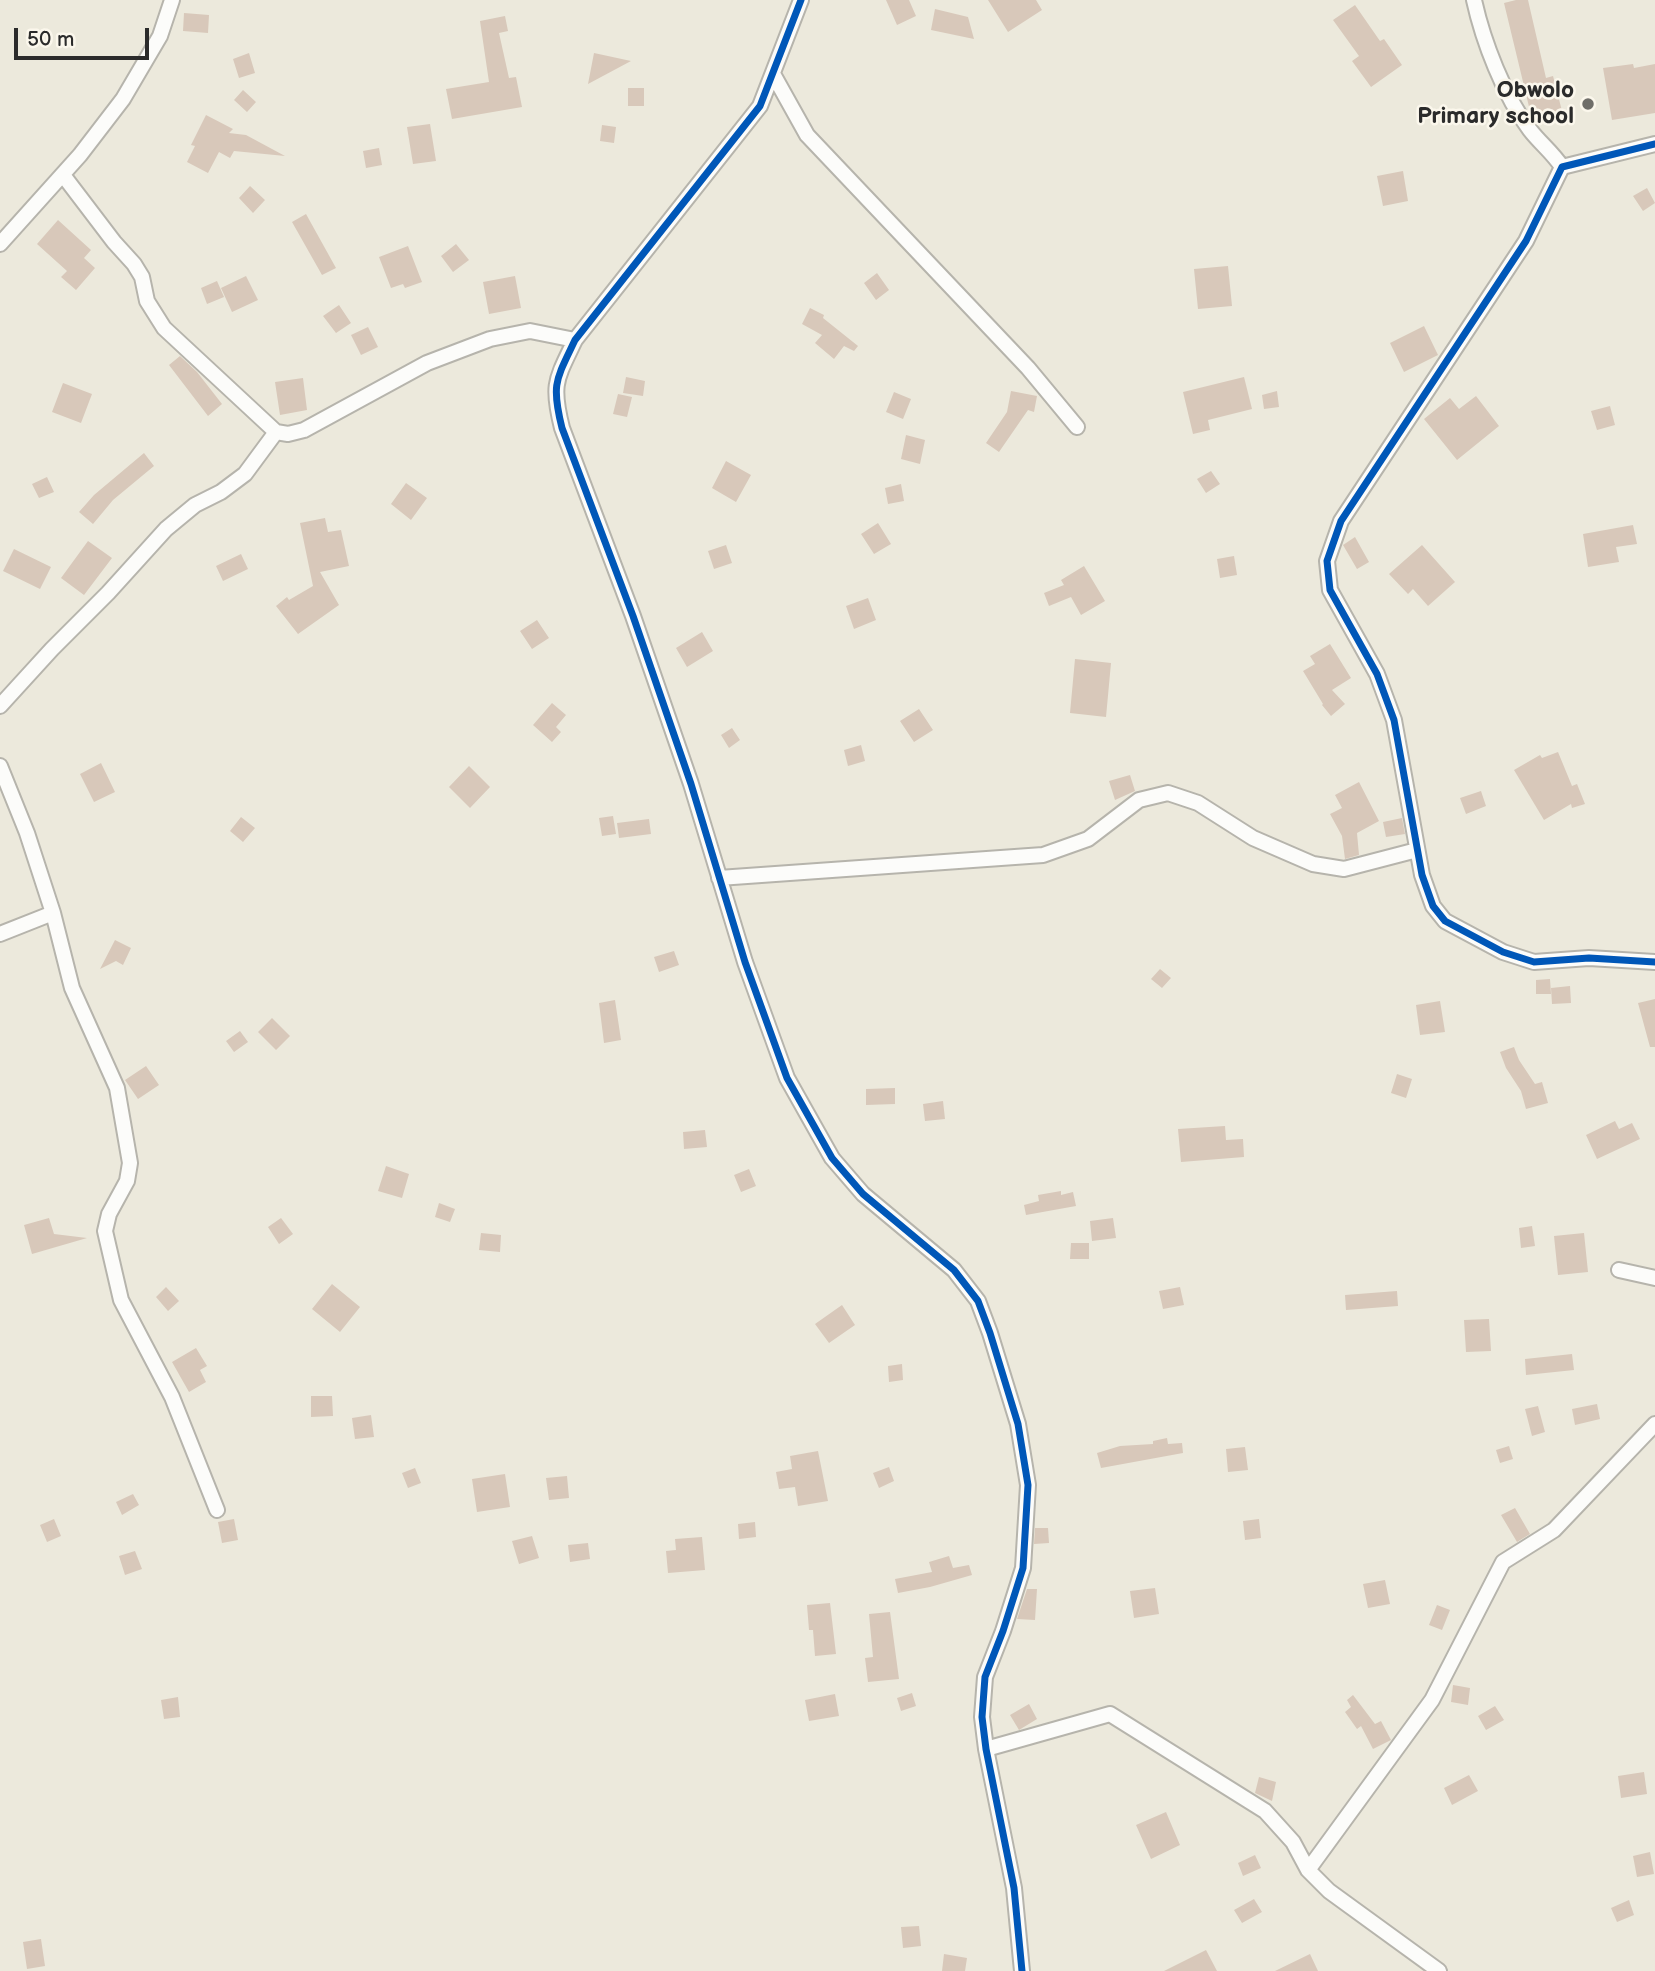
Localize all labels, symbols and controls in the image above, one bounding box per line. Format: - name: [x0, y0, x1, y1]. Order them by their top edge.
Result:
- scale bar: [18, 14, 152, 58]
- text: 50 m: [27, 27, 74, 52]
- place label: Obwolo Primary school: [1417, 77, 1574, 131]
- marker: Obwolo Primary school: [1580, 96, 1596, 112]

